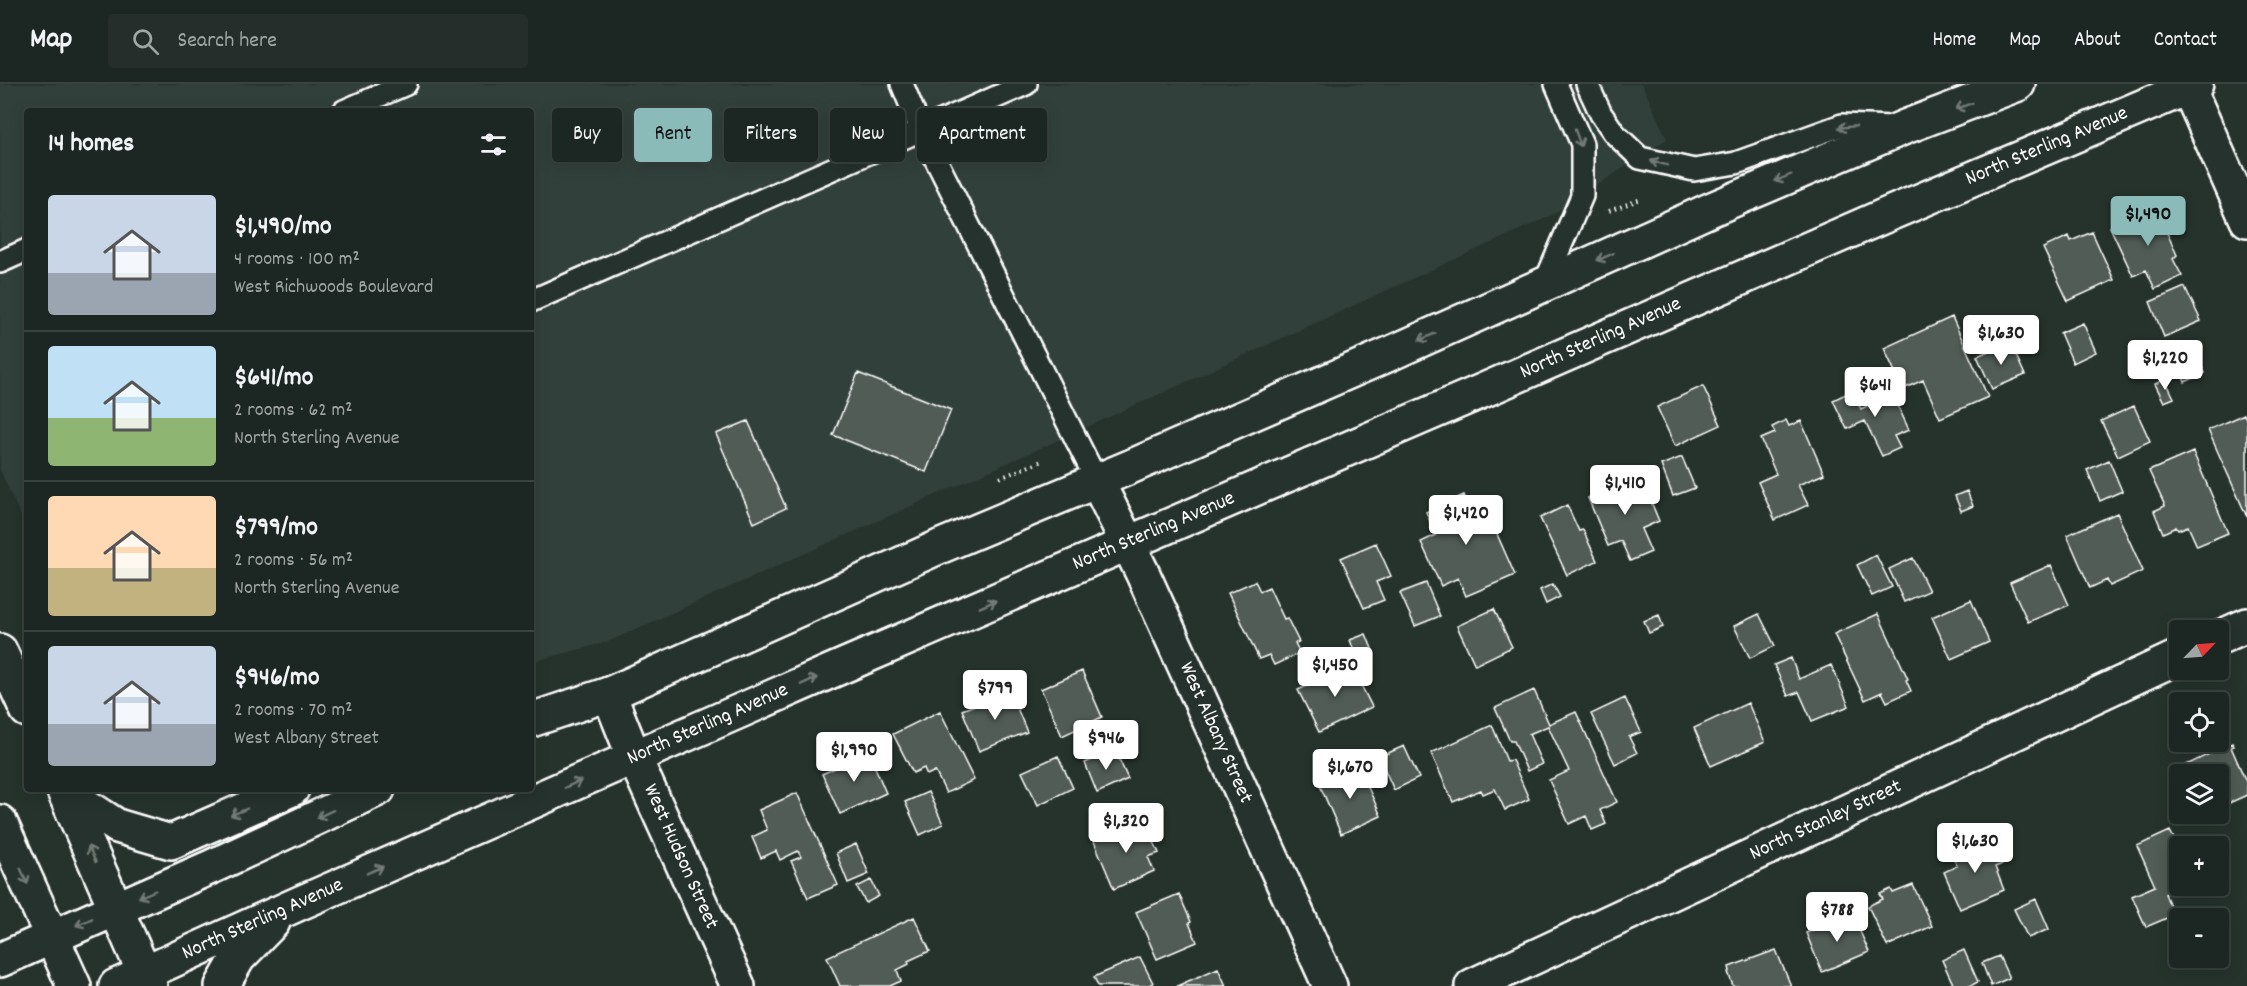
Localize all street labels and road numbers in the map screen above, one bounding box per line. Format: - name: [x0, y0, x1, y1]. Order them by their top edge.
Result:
- street label: North Sterling Avenue: [1961, 99, 2133, 195]
- street label: North Sterling Avenue: [1516, 290, 1686, 388]
- street label: North Sterling Avenue: [1068, 484, 1240, 580]
- street label: West Albany Street: [1170, 657, 1260, 809]
- street label: North Sterling Avenue: [623, 676, 793, 774]
- street label: North Stanley Street: [1745, 772, 1907, 869]
- street label: West Hudson Street: [635, 780, 726, 935]
- street label: North Sterling Avenue: [178, 871, 348, 969]

